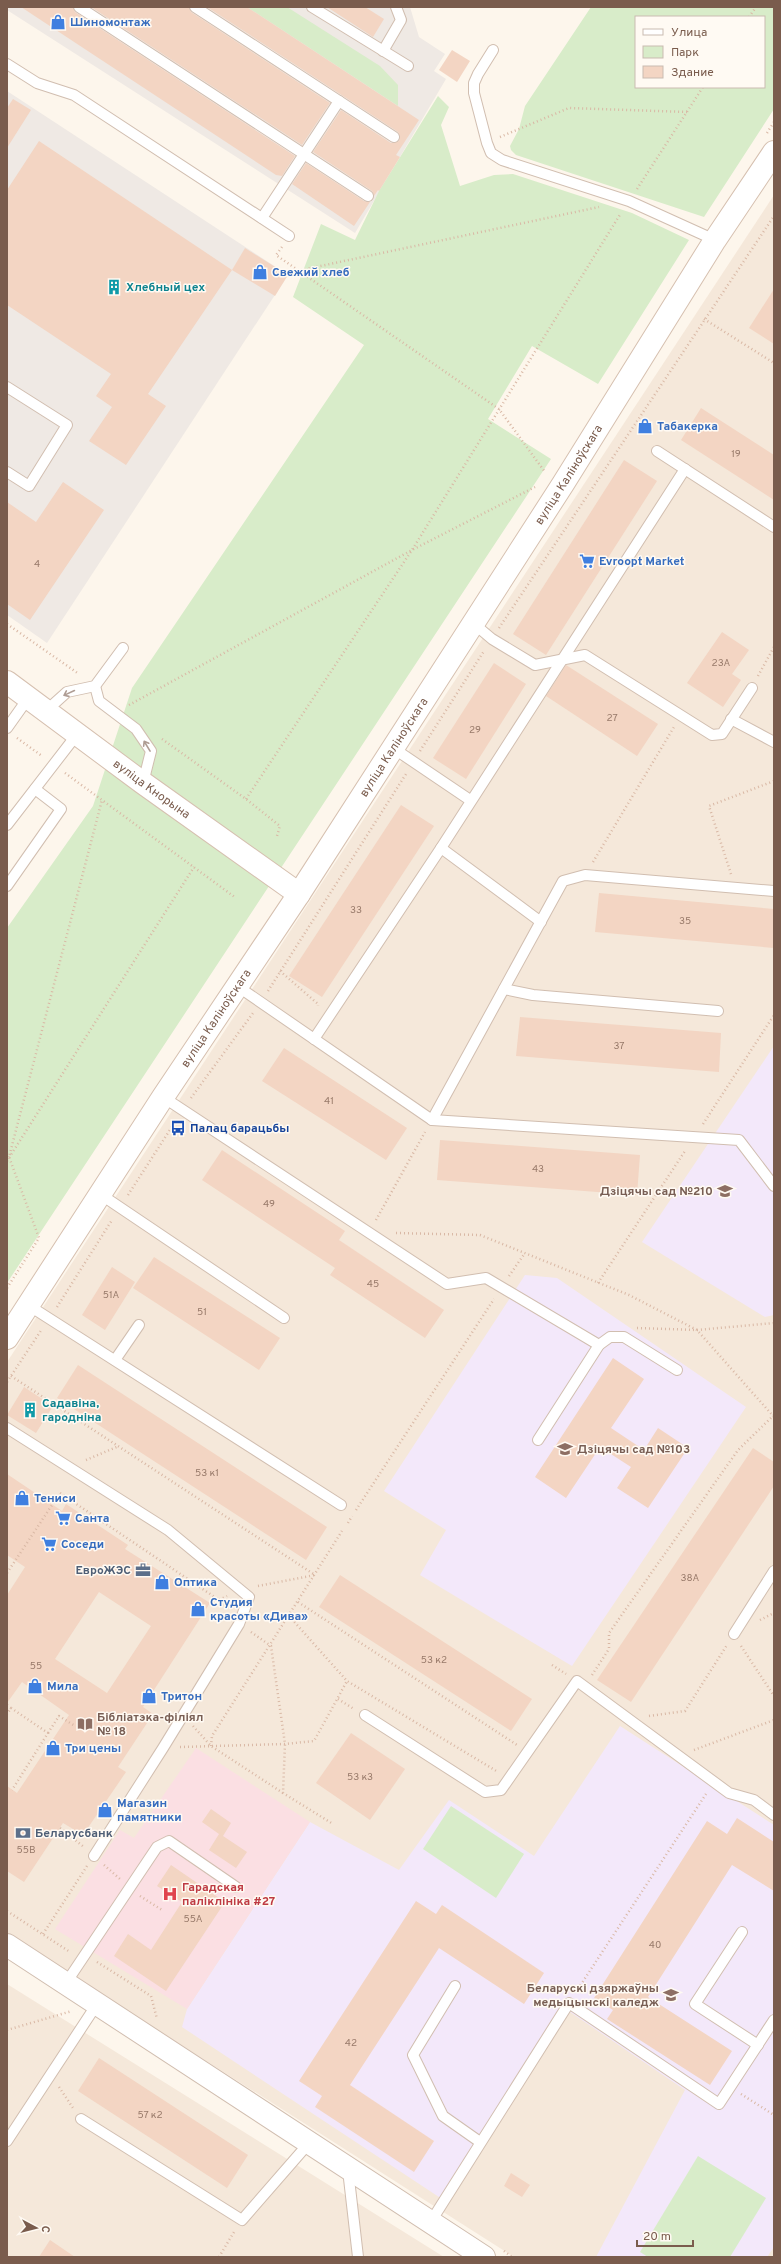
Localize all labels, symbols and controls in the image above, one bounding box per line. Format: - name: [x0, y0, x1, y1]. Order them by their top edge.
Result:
- shop icon: Шиномонтаж: [49, 13, 67, 31]
- place label: Шиномонтаж: [70, 15, 151, 31]
- legend: [635, 16, 765, 88]
- text: Улица: [671, 25, 707, 41]
- text: Парк: [671, 45, 699, 61]
- text: Здание: [671, 65, 714, 81]
- shop icon: Свежий хлеб: [251, 263, 269, 281]
- place label: Свежий хлеб: [272, 265, 350, 281]
- building icon: Хлебный цех: [105, 278, 123, 296]
- place label: Хлебный цех: [126, 280, 205, 296]
- shop icon: Табакерка: [636, 417, 654, 435]
- place label: Табакерка: [657, 419, 718, 435]
- street label: вуліца Каліноўскага: [532, 422, 607, 528]
- house number: 19: [731, 448, 741, 461]
- supermarket icon: Evroopt Market: [578, 552, 596, 570]
- place label: Evroopt Market: [599, 554, 685, 570]
- house number: 4: [34, 558, 40, 571]
- house number: 23А: [712, 657, 731, 670]
- one-way arrow: [63, 690, 75, 697]
- street label: вуліца Каліноўскага: [356, 695, 432, 801]
- house number: 27: [606, 712, 618, 725]
- house number: 29: [469, 724, 481, 737]
- one-way arrow: [143, 740, 151, 752]
- street label: вуліца Кнорына: [109, 756, 193, 823]
- house number: 33: [350, 904, 362, 917]
- house number: 35: [679, 915, 691, 928]
- street label: вуліца Каліноўскага: [178, 966, 255, 1071]
- house number: 37: [613, 1040, 625, 1053]
- house number: 41: [324, 1095, 334, 1108]
- bus stop icon: Палац барацьбы: [169, 1119, 187, 1137]
- place label: Палац барацьбы: [190, 1121, 290, 1137]
- house number: 43: [532, 1163, 544, 1176]
- school or university icon: Дзіцячы сад №210: [716, 1182, 734, 1200]
- place label: Дзіцячы сад №210: [600, 1184, 713, 1200]
- house number: 49: [263, 1198, 275, 1211]
- house number: 45: [367, 1278, 379, 1291]
- house number: 51А: [103, 1289, 119, 1302]
- house number: 51: [197, 1306, 207, 1319]
- place label: Садавіна, гародніна: [42, 1396, 101, 1426]
- building icon: Садавіна, гародніна: [21, 1401, 39, 1419]
- school or university icon: Дзіцячы сад №103: [556, 1440, 574, 1458]
- place label: Дзіцячы сад №103: [577, 1442, 690, 1458]
- house number: 53 к1: [195, 1467, 219, 1480]
- shop icon: Тениси: [13, 1489, 31, 1507]
- place label: Тениси: [34, 1491, 76, 1507]
- supermarket icon: Санта: [54, 1509, 72, 1527]
- place label: Санта: [75, 1511, 109, 1527]
- supermarket icon: Соседи: [40, 1535, 58, 1553]
- place label: Соседи: [61, 1537, 104, 1553]
- office icon: ЕвроЖЭС: [134, 1561, 152, 1579]
- place label: ЕвроЖЭС: [75, 1563, 131, 1579]
- house number: 38А: [681, 1572, 700, 1585]
- shop icon: Оптика: [153, 1573, 171, 1591]
- place label: Оптика: [174, 1575, 217, 1591]
- place label: Студия красоты «Дива»: [210, 1595, 308, 1625]
- shop icon: Студия красоты «Дива»: [189, 1600, 207, 1618]
- house number: 53 к2: [421, 1654, 447, 1667]
- house number: 55: [30, 1660, 42, 1673]
- shop icon: Мила: [26, 1677, 44, 1695]
- place label: Мила: [47, 1679, 79, 1695]
- shop icon: Тритон: [140, 1687, 158, 1705]
- place label: Тритон: [161, 1689, 202, 1705]
- place label: Бібліатэка-філіял № 18: [97, 1710, 203, 1740]
- library icon: Бібліатэка-філіял № 18: [76, 1715, 94, 1733]
- shop icon: Три цены: [44, 1739, 62, 1757]
- place label: Три цены: [65, 1741, 121, 1757]
- house number: 53 к3: [347, 1771, 373, 1784]
- place label: Магазин памятники: [117, 1796, 182, 1826]
- shop icon: Магазин памятники: [96, 1801, 114, 1819]
- bank icon: Беларусбанк: [14, 1824, 32, 1842]
- place label: Беларусбанк: [35, 1826, 113, 1842]
- house number: 55В: [17, 1844, 35, 1857]
- place label: Гарадская паліклініка #27: [182, 1880, 275, 1910]
- hospital icon: Гарадская паліклініка #27: [161, 1885, 179, 1903]
- house number: 55А: [183, 1913, 203, 1926]
- house number: 40: [649, 1939, 661, 1952]
- place label: Беларускі дзяржаўны медыцынскі каледж: [527, 1981, 659, 2011]
- school or university icon: Беларускі дзяржаўны медыцынскі каледж: [662, 1986, 680, 2004]
- house number: 42: [345, 2037, 357, 2050]
- house number: 57 к2: [137, 2109, 163, 2122]
- north arrow: [16, 2208, 56, 2248]
- scale bar: [637, 2222, 693, 2248]
- text: С: [38, 2225, 52, 2233]
- text: 20 m: [643, 2229, 671, 2245]

